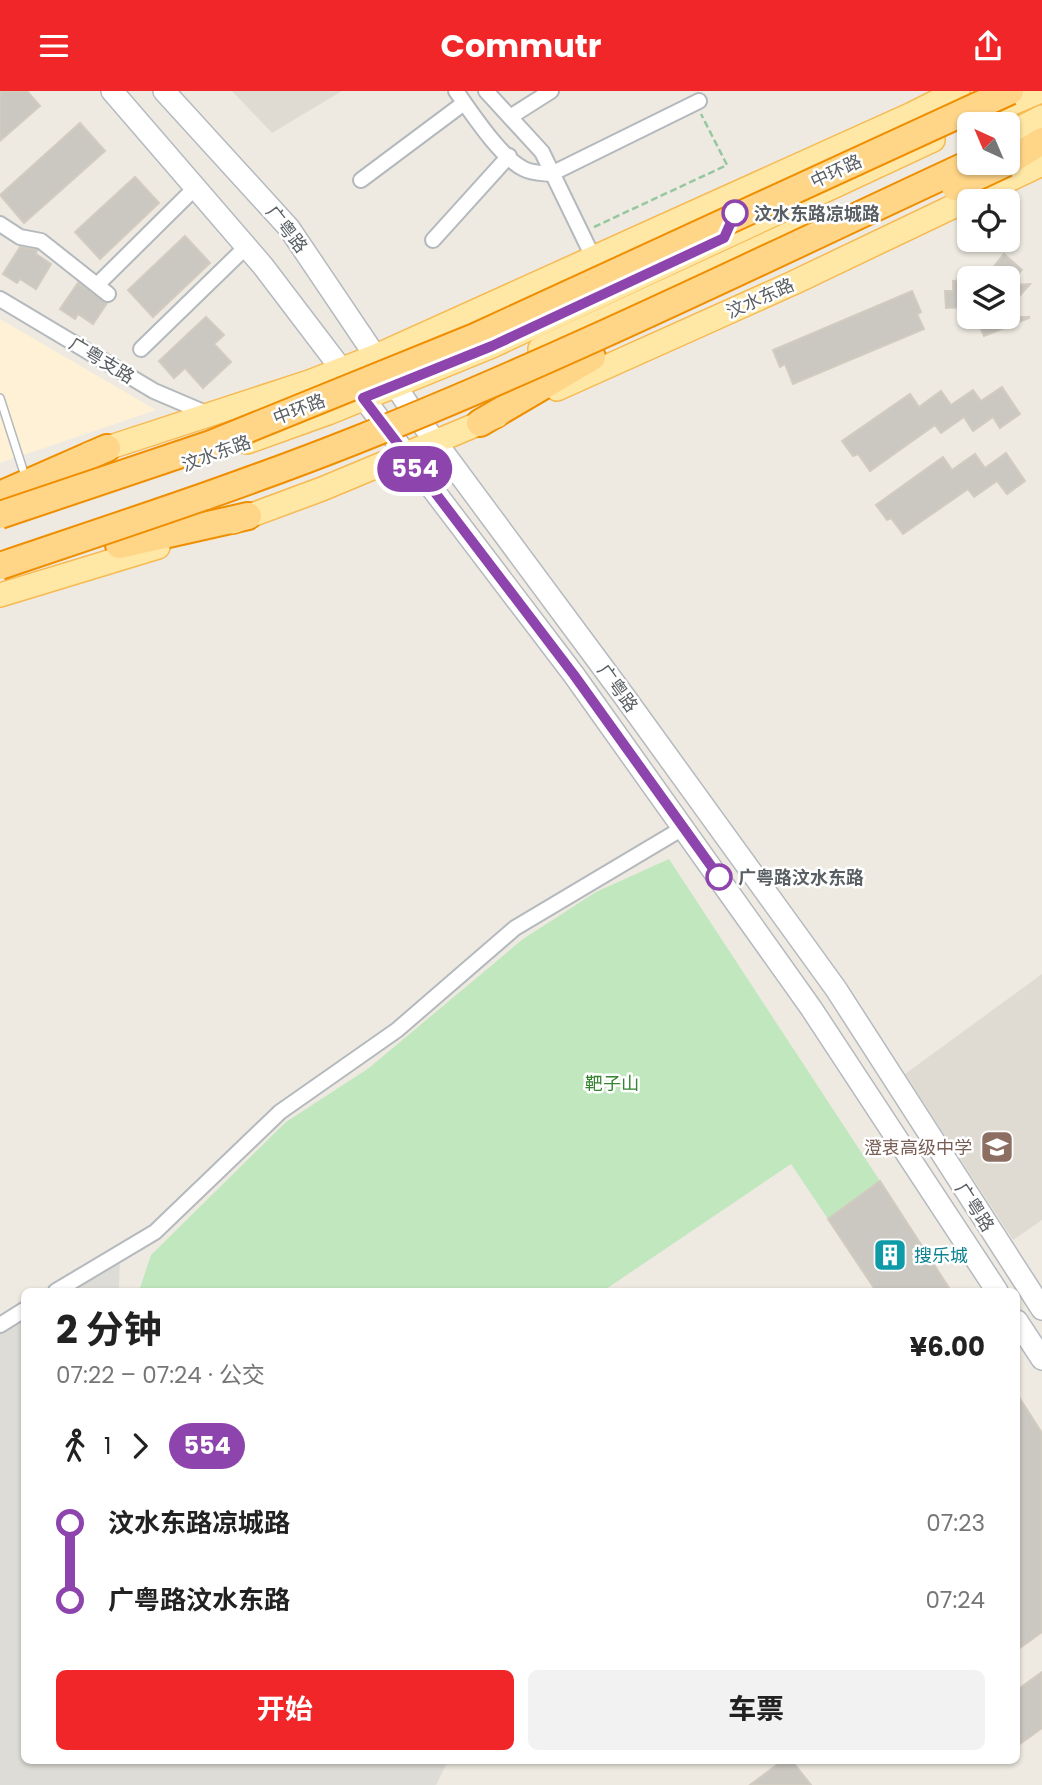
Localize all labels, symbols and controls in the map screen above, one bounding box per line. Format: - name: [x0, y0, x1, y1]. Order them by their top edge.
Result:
- text: Commutr: [441, 23, 601, 68]
- icon: menu: [35, 27, 73, 65]
- icon: share: [969, 27, 1007, 65]
- north arrow: [957, 112, 1020, 175]
- map controls: [957, 112, 1020, 329]
- street label: 中环路: [806, 148, 866, 194]
- button: locate: [957, 189, 1020, 252]
- street label: 广粤路: [261, 200, 313, 258]
- marker: 汶水东路凉城路: [722, 200, 748, 226]
- place label: 汶水东路凉城路: [754, 201, 880, 226]
- button: layers: [957, 266, 1020, 329]
- street label: 汶水东路: [722, 272, 798, 324]
- street label: 广粤支路: [65, 331, 139, 389]
- street label: 中环路: [269, 388, 329, 430]
- street label: 汶水东路: [178, 429, 254, 477]
- line badge: 554: [375, 446, 455, 492]
- text: 554: [391, 452, 439, 485]
- street label: 广粤路: [592, 659, 644, 717]
- marker: 广粤路汶水东路: [706, 864, 732, 890]
- place label: 广粤路汶水东路: [738, 865, 864, 890]
- park label: 靶子山: [585, 1071, 639, 1096]
- school or university icon: 澄衷高级中学: [978, 1128, 1016, 1166]
- place label: 澄衷高级中学: [864, 1135, 972, 1160]
- street label: 广粤路: [950, 1178, 1000, 1236]
- building icon: 搜乐城: [871, 1236, 909, 1274]
- place label: 搜乐城: [914, 1243, 968, 1268]
- text: 2 分钟: [56, 1303, 162, 1356]
- text: ¥6.00: [910, 1329, 985, 1365]
- text: 07:22 – 07:24 · 公交: [56, 1359, 265, 1391]
- icon: walk: [56, 1427, 94, 1465]
- icon: forward: [121, 1427, 159, 1465]
- text: 554: [183, 1429, 231, 1462]
- text: 1: [104, 1430, 111, 1462]
- text: 汶水东路凉城路: [108, 1505, 290, 1541]
- text: 07:23: [926, 1507, 985, 1539]
- text: 广粤路汶水东路: [108, 1582, 290, 1618]
- text: 07:24: [925, 1584, 985, 1616]
- button: 开始: [56, 1670, 514, 1750]
- button: 车票: [528, 1670, 985, 1750]

